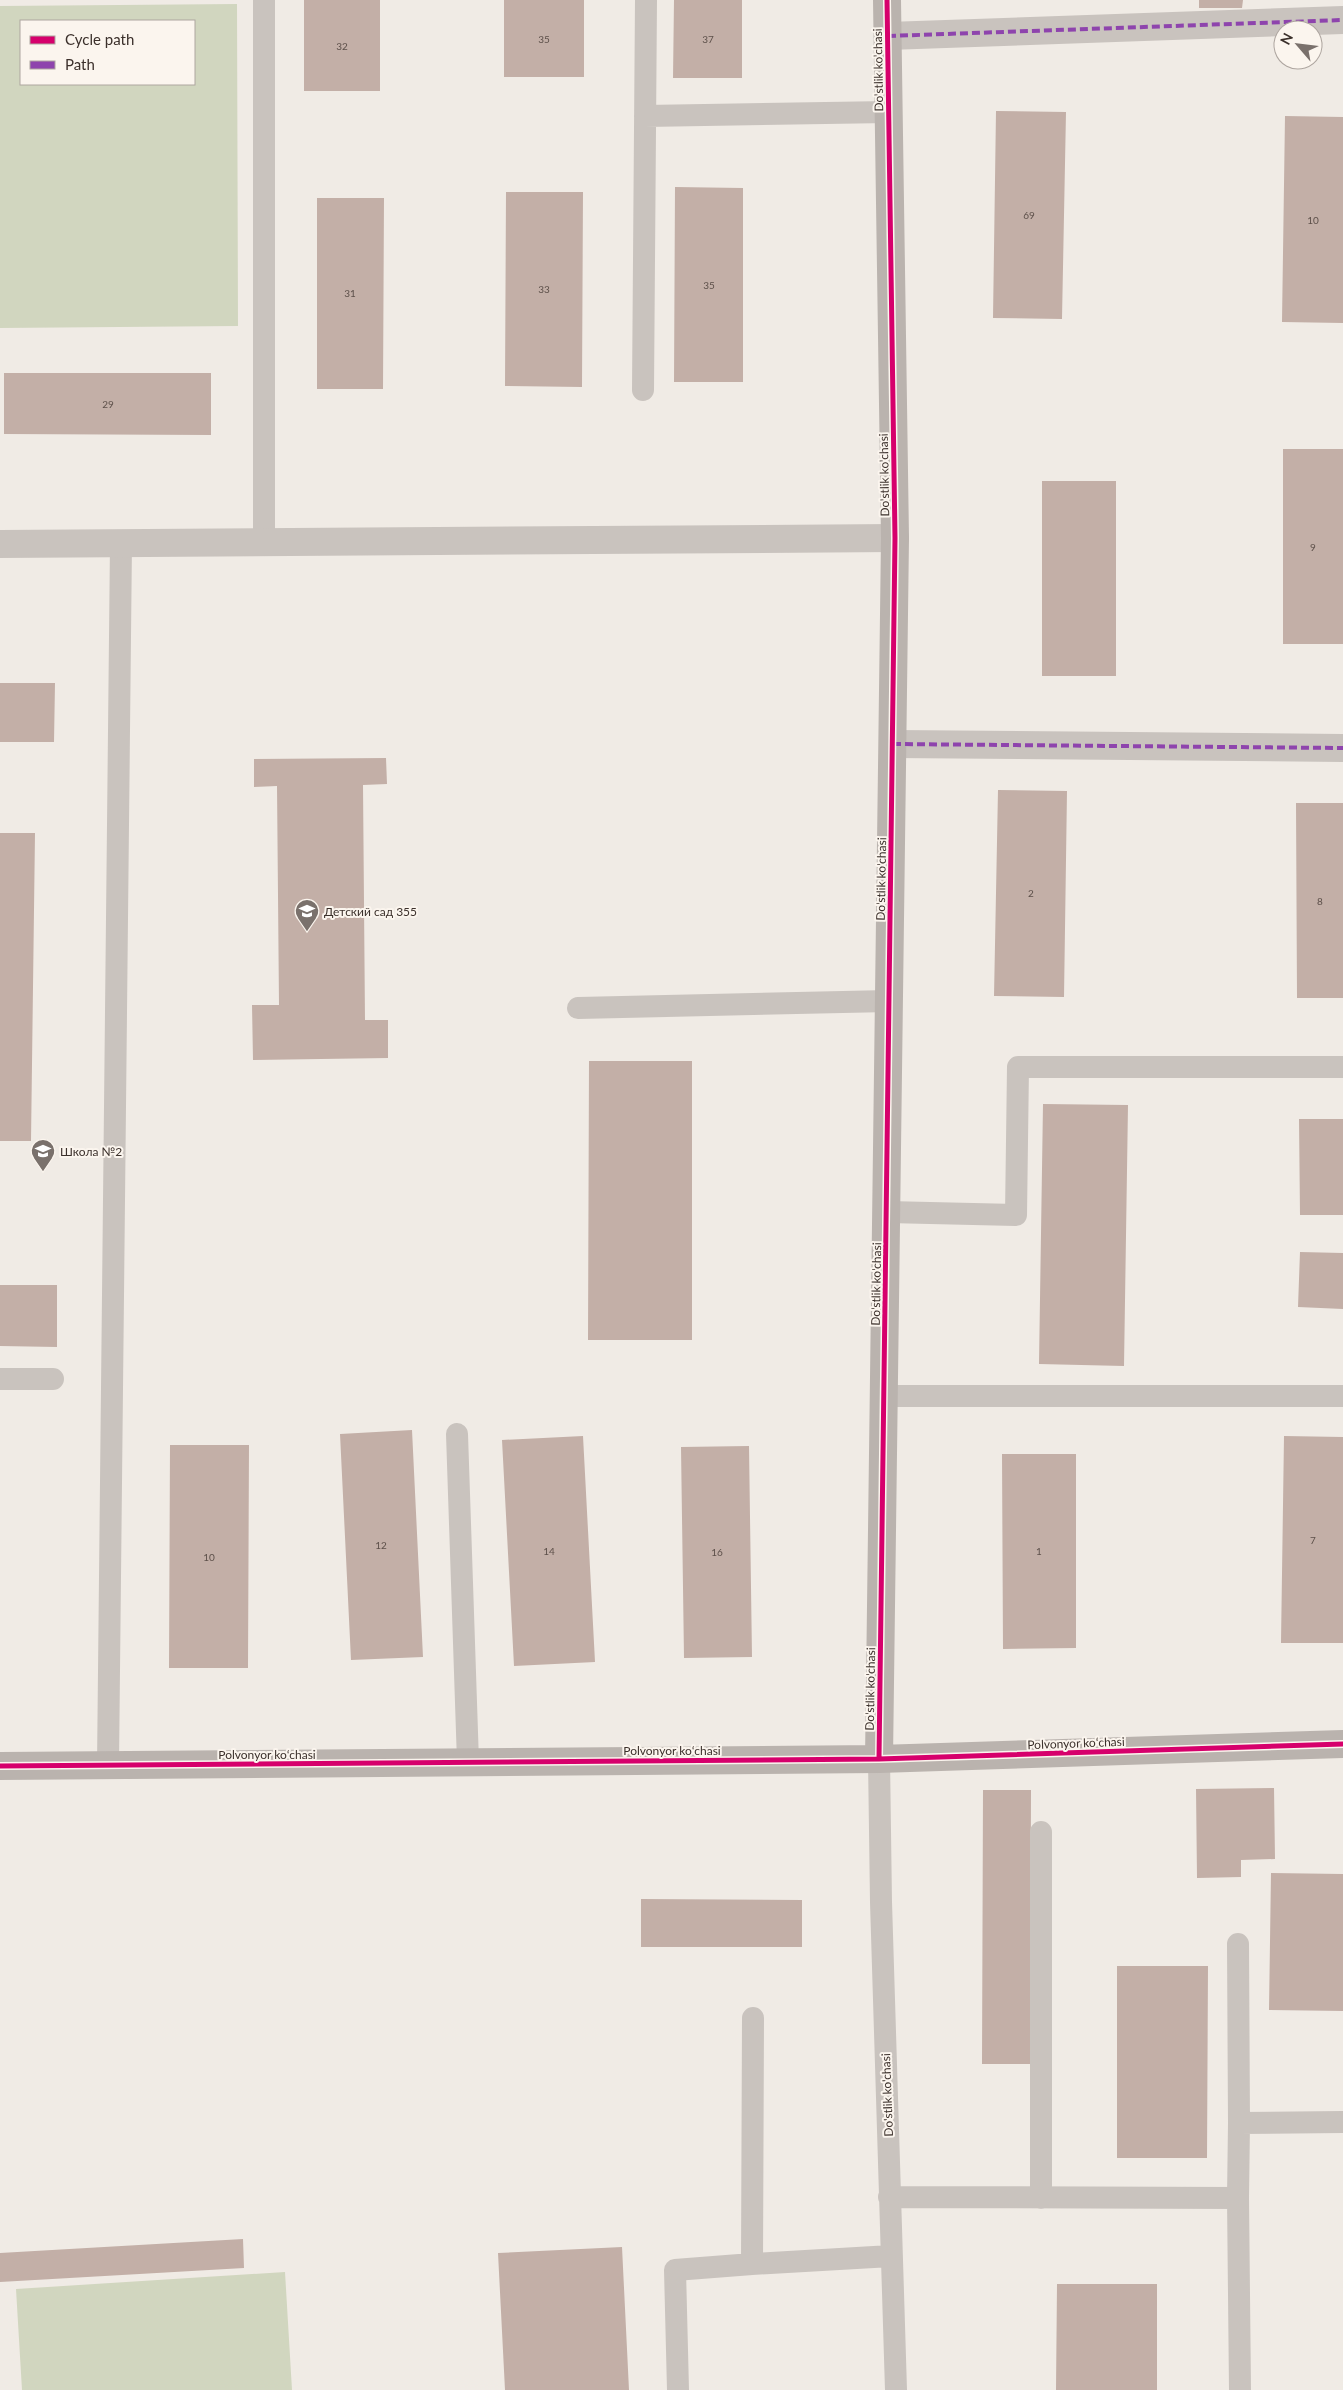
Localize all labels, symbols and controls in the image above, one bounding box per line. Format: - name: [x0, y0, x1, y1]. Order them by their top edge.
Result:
- legend: [20, 20, 195, 85]
- north arrow: [1273, 20, 1323, 70]
- street label: Do'stlik ko'chasi: [870, 28, 886, 112]
- text: Cycle path: [65, 30, 134, 48]
- text: N: [1276, 30, 1296, 47]
- house number: 35: [538, 33, 550, 45]
- house number: 37: [702, 33, 714, 45]
- house number: 32: [336, 40, 348, 52]
- text: Path: [65, 55, 95, 73]
- house number: 69: [1023, 209, 1035, 221]
- house number: 10: [1307, 214, 1319, 226]
- house number: 35: [703, 279, 715, 291]
- house number: 33: [538, 283, 550, 295]
- house number: 31: [344, 287, 356, 299]
- house number: 29: [102, 398, 114, 410]
- street label: Do'stlik ko'chasi: [876, 433, 892, 517]
- house number: 9: [1310, 541, 1316, 553]
- street label: Do'stlik ko'chasi: [873, 837, 889, 921]
- house number: 2: [1028, 887, 1034, 899]
- house number: 8: [1317, 895, 1323, 907]
- school or university icon: Детский сад 355: [294, 898, 320, 932]
- place label: Детский сад 355: [324, 904, 417, 919]
- school or university icon: Школа №2: [30, 1138, 56, 1172]
- place label: Школа №2: [60, 1144, 122, 1159]
- street label: Do'stlik ko'chasi: [868, 1242, 884, 1326]
- house number: 7: [1310, 1534, 1316, 1546]
- house number: 12: [375, 1539, 387, 1551]
- house number: 14: [543, 1545, 555, 1557]
- house number: 1: [1036, 1545, 1042, 1557]
- house number: 16: [711, 1546, 723, 1558]
- house number: 10: [203, 1551, 215, 1563]
- street label: Do'stlik ko'chasi: [862, 1647, 878, 1731]
- street label: Polvonyor koʻchasi: [1027, 1734, 1125, 1752]
- street label: Polvonyor koʻchasi: [623, 1743, 721, 1758]
- street label: Polvonyor koʻchasi: [218, 1747, 316, 1762]
- street label: Do'stlik ko'chasi: [878, 2053, 896, 2137]

